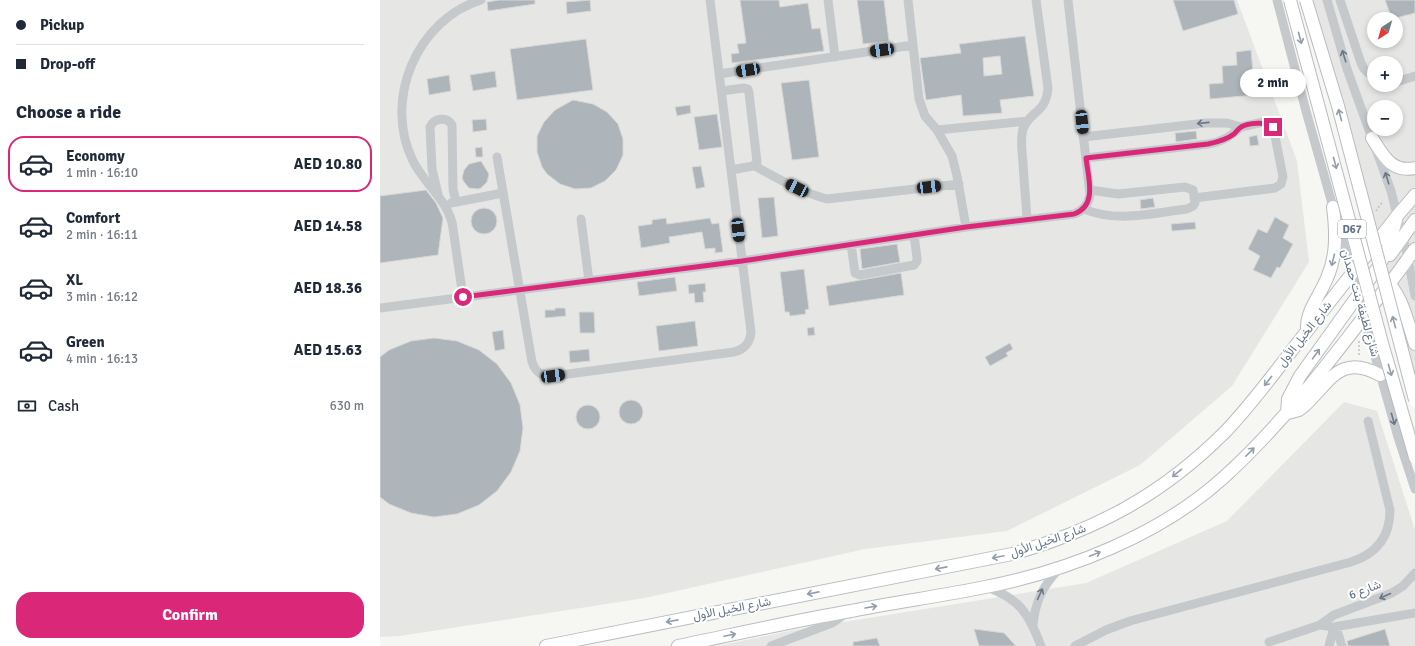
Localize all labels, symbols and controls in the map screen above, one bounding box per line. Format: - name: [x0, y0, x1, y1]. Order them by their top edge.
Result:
- north arrow: [1367, 12, 1403, 48]
- map controls: [1367, 12, 1403, 136]
- text: Pickup: [40, 16, 84, 34]
- one-way arrow: [1297, 31, 1305, 44]
- car: [869, 42, 895, 58]
- one-way arrow: [1339, 50, 1347, 63]
- text: Drop-off: [40, 55, 95, 73]
- button: +: [1367, 56, 1403, 92]
- car: [735, 62, 761, 78]
- callout: 2 min: [1240, 69, 1306, 97]
- text: 2 min: [1257, 75, 1289, 91]
- button: −: [1367, 100, 1403, 136]
- text: Choose a ride: [16, 101, 121, 123]
- car: [1075, 109, 1089, 135]
- one-way arrow: [1336, 109, 1343, 122]
- route end: [1264, 118, 1282, 136]
- one-way arrow: [1197, 119, 1210, 127]
- icon: car: [18, 146, 54, 182]
- text: Economy: [66, 147, 125, 165]
- text: AED 10.80: [294, 155, 362, 173]
- one-way arrow: [1331, 156, 1339, 169]
- text: 1 min · 16:10: [66, 165, 138, 181]
- one-way arrow: [1383, 172, 1390, 185]
- car: [784, 177, 810, 199]
- car: [916, 180, 942, 194]
- icon: car: [18, 208, 54, 244]
- text: Comfort: [66, 209, 120, 227]
- text: AED 14.58: [294, 217, 362, 235]
- car: [731, 217, 745, 243]
- road number: D67: [1338, 220, 1366, 238]
- text: 2 min · 16:11: [66, 227, 138, 243]
- street label: شارع لطيفة بنت حمدان: [1337, 248, 1383, 359]
- one-way arrow: [1328, 253, 1336, 266]
- icon: car: [18, 270, 54, 306]
- text: XL: [66, 271, 83, 289]
- text: AED 18.36: [294, 279, 362, 297]
- route start: [454, 288, 472, 306]
- text: 3 min · 16:12: [66, 289, 138, 305]
- street label: شارع الخيل الأول: [1275, 298, 1336, 370]
- one-way arrow: [1390, 316, 1397, 329]
- icon: car: [18, 332, 54, 368]
- text: Green: [66, 333, 105, 351]
- text: AED 15.63: [294, 341, 362, 359]
- one-way arrow: [1312, 349, 1320, 360]
- text: 4 min · 16:13: [66, 351, 138, 367]
- one-way arrow: [1387, 363, 1394, 376]
- car: [540, 368, 566, 384]
- one-way arrow: [1264, 375, 1272, 386]
- icon: cash: [16, 395, 38, 417]
- text: Cash: [48, 397, 79, 415]
- text: 630 m: [330, 398, 364, 414]
- one-way arrow: [1390, 413, 1397, 426]
- one-way arrow: [1245, 447, 1255, 457]
- one-way arrow: [1172, 469, 1183, 478]
- street label: شارع الخيل الأول: [1008, 521, 1088, 562]
- one-way arrow: [1088, 550, 1100, 557]
- one-way arrow: [991, 553, 1004, 561]
- one-way arrow: [935, 565, 948, 573]
- street label: شارع 6: [1347, 577, 1384, 604]
- one-way arrow: [1037, 589, 1044, 601]
- one-way arrow: [807, 590, 820, 598]
- button: Confirm: [16, 592, 364, 638]
- one-way arrow: [1379, 593, 1391, 601]
- street label: شارع الخيل الأول: [692, 594, 773, 625]
- one-way arrow: [865, 603, 878, 611]
- one-way arrow: [666, 617, 679, 625]
- one-way arrow: [723, 631, 736, 639]

